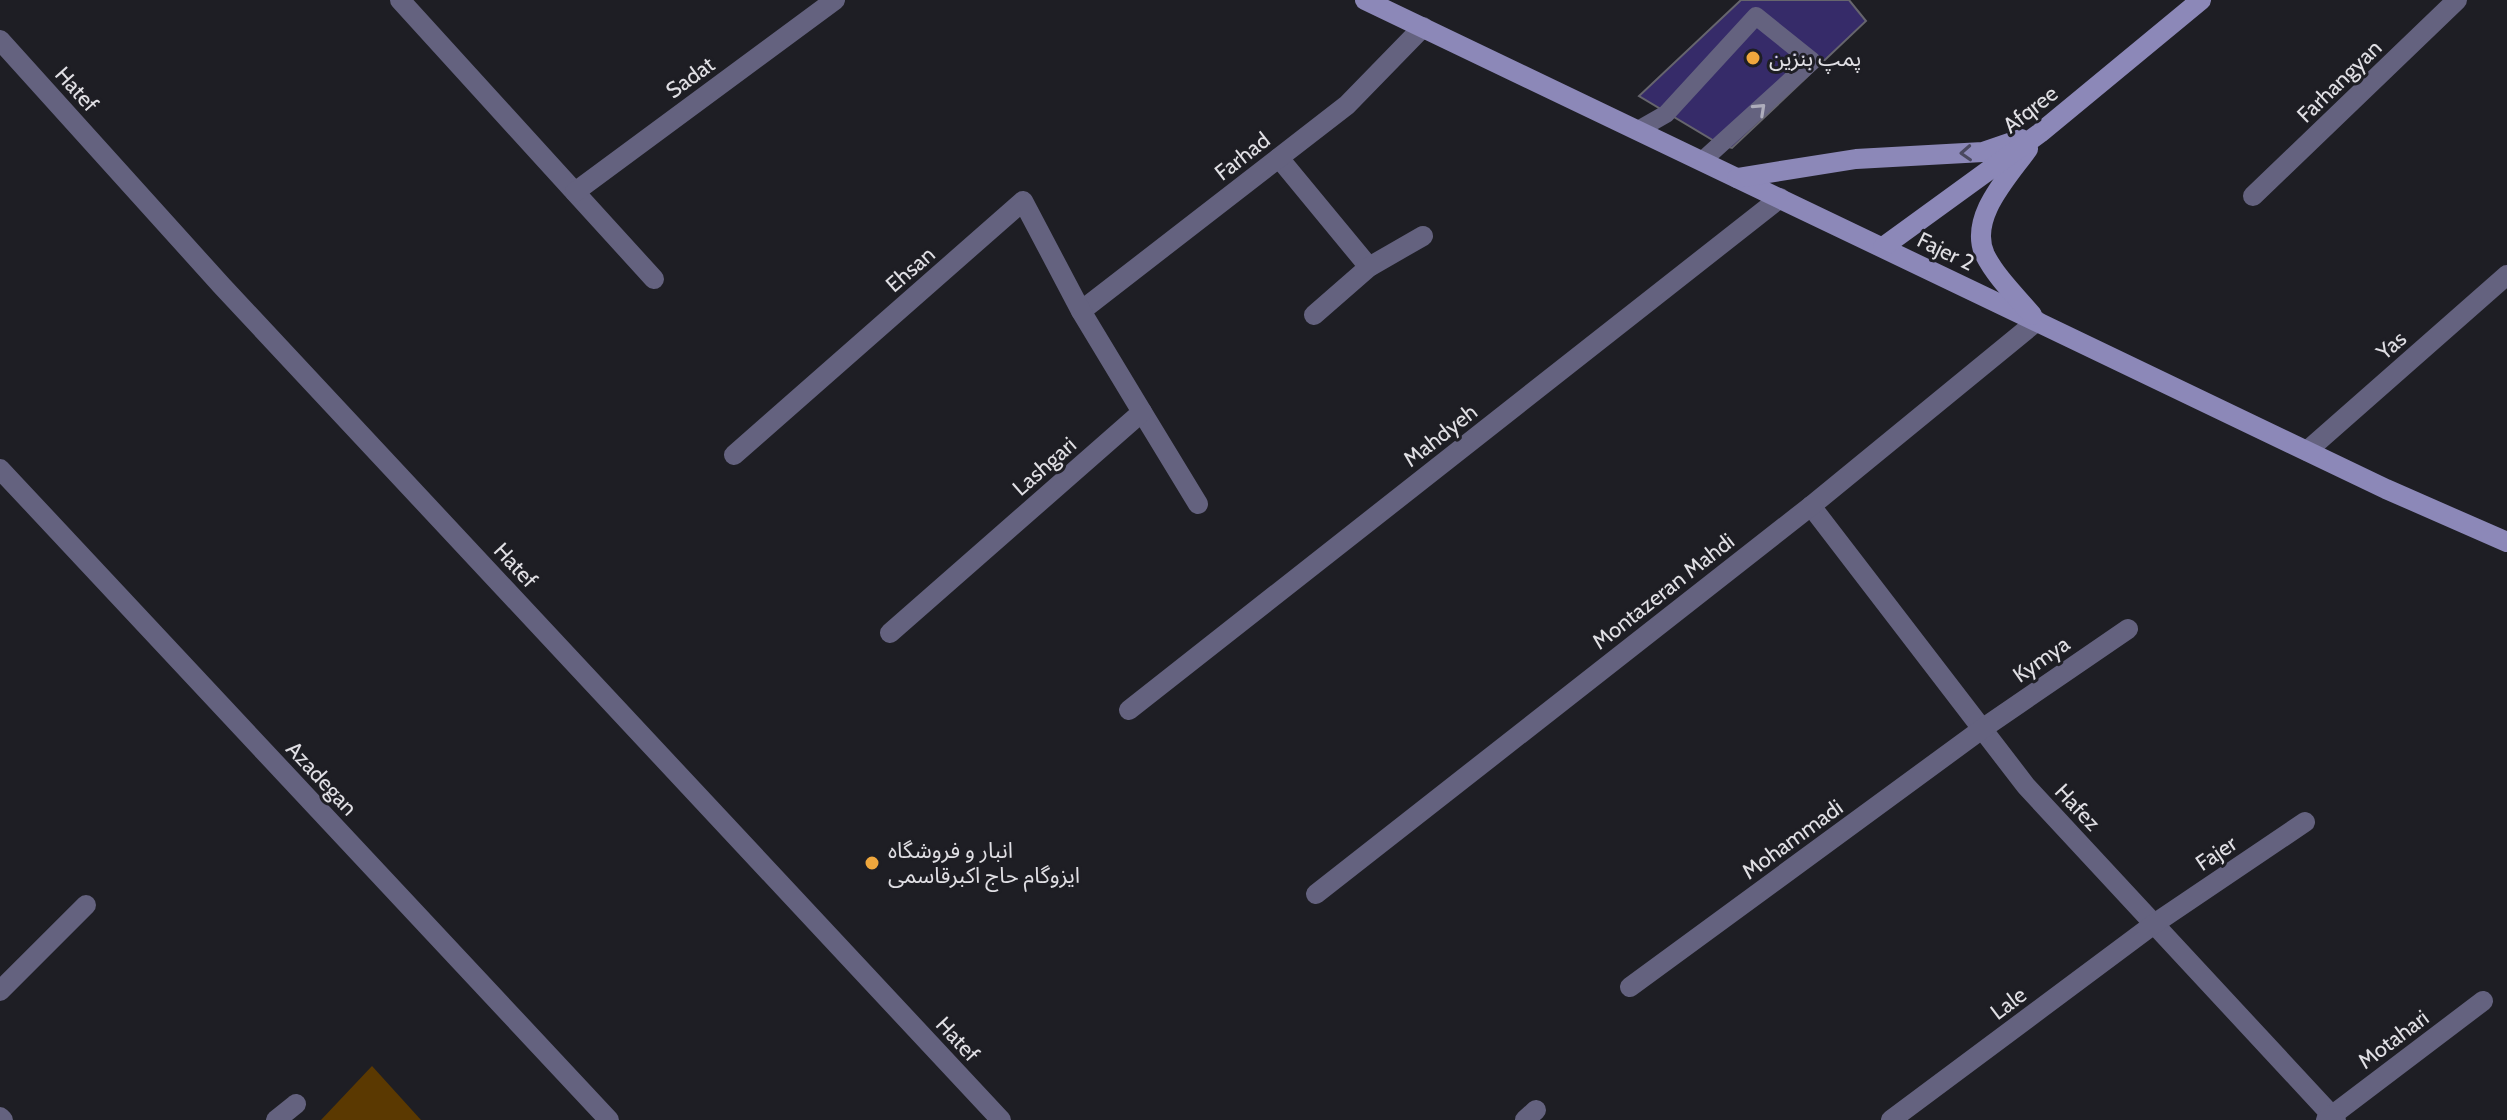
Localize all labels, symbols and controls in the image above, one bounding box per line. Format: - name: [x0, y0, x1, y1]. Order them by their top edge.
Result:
- street label: Farhangyan: [2291, 34, 2387, 128]
- place label: پمپ بنزین: [1769, 45, 1861, 74]
- marker: پمپ بنزین: [1744, 49, 1762, 67]
- street label: Sadat: [661, 50, 720, 104]
- street label: Hatef: [49, 61, 104, 118]
- street label: Afqree: [1998, 80, 2063, 139]
- one-way arrow: [1751, 105, 1766, 119]
- street label: Farhad: [1209, 127, 1275, 186]
- one-way arrow: [1959, 145, 1972, 162]
- street label: Fajer 2: [1913, 226, 1979, 277]
- street label: Ehsan: [880, 241, 940, 298]
- street label: Yas: [2370, 325, 2412, 366]
- street label: Mahdyeh: [1398, 398, 1483, 473]
- street label: Lashgari: [1007, 431, 1082, 501]
- street label: Montazeran Mahdi: [1587, 528, 1740, 655]
- street label: Hatef: [488, 537, 543, 593]
- street label: Kymya: [2008, 630, 2075, 688]
- street label: Azadegan: [280, 736, 363, 821]
- street label: Hafez: [2049, 778, 2106, 836]
- street label: Mohammadi: [1737, 794, 1848, 885]
- street label: Fajer: [2191, 830, 2242, 877]
- place label: انبار و فروشگاه ایزوگام حاج اکبرقاسمی: [888, 837, 1080, 892]
- marker: انبار و فروشگاه ایزوگام حاج اکبرقاسمی: [863, 854, 881, 872]
- street label: Lale: [1985, 981, 2032, 1026]
- street label: Motahari: [2353, 1004, 2434, 1075]
- street label: Hatef: [930, 1011, 985, 1067]

